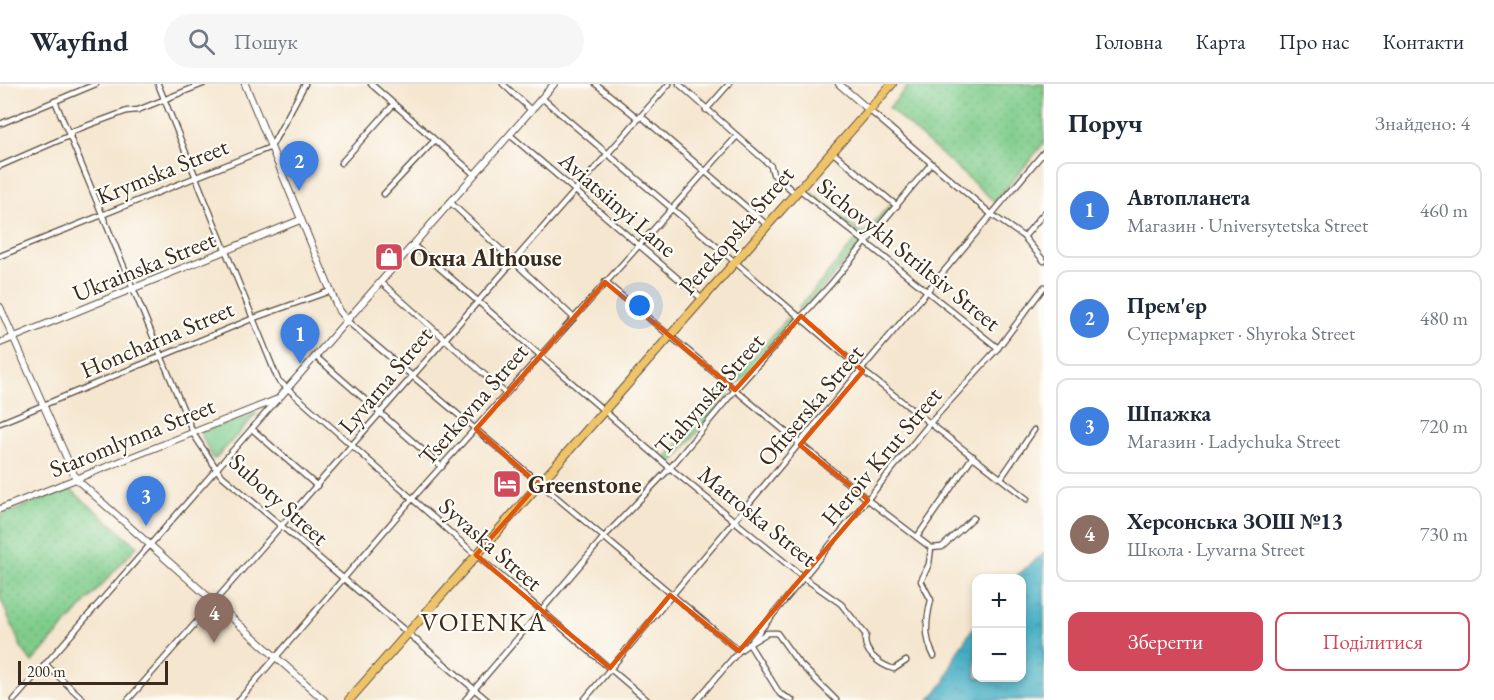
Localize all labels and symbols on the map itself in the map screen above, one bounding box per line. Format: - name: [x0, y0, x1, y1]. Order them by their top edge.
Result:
- street label: Krymska Street: [91, 130, 233, 212]
- pin: 2: [280, 141, 318, 191]
- street label: Aviatsiinyi Lane: [552, 144, 683, 264]
- street label: Perekopska Street: [672, 159, 801, 301]
- street label: Sichovykh Striltsiv Street: [811, 170, 1008, 338]
- street label: Ukrainska Street: [68, 223, 220, 309]
- shop icon: Окна Althouse: [373, 241, 405, 273]
- place label: Окна Althouse: [410, 242, 562, 273]
- your location: [625, 291, 654, 320]
- street label: Honcharna Street: [76, 293, 239, 385]
- pin: 1: [280, 314, 320, 364]
- street label: Lyvarna Street: [331, 320, 439, 440]
- street label: Tiahynska Street: [647, 326, 771, 462]
- street label: Tserkovna Street: [411, 336, 535, 471]
- street label: Ofitserska Street: [750, 337, 870, 472]
- street label: Heroiv Krut Street: [814, 380, 948, 532]
- street label: Staromlynna Street: [45, 390, 220, 484]
- street label: Suboty Street: [223, 446, 336, 552]
- street label: Matroska Street: [692, 459, 824, 574]
- hotel icon: Greenstone: [491, 468, 523, 500]
- place label: Greenstone: [528, 469, 641, 500]
- pin: 3: [126, 476, 166, 526]
- street label: Syvaska Street: [433, 490, 550, 598]
- pin: 4: [194, 594, 234, 643]
- district label: VOIENKA: [421, 605, 547, 639]
- scale bar: [18, 658, 168, 686]

